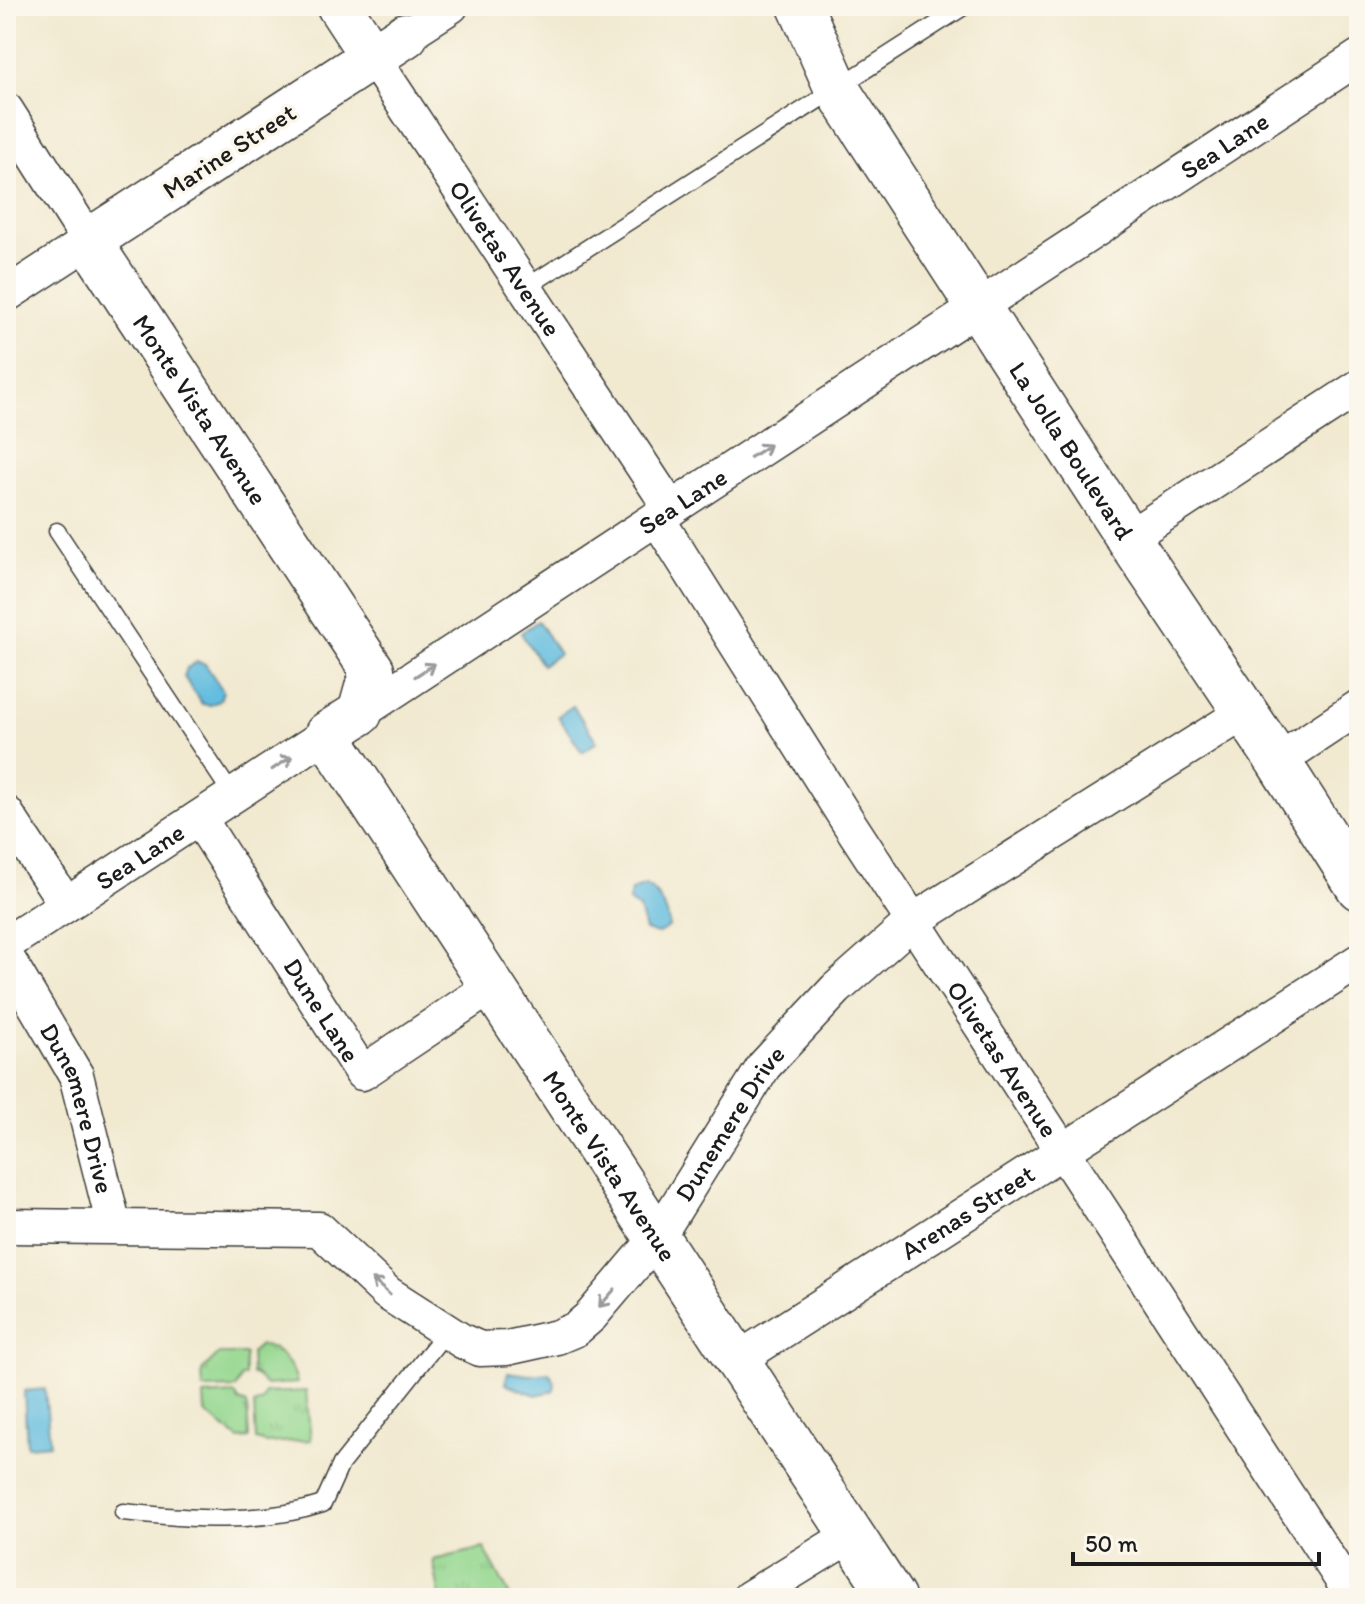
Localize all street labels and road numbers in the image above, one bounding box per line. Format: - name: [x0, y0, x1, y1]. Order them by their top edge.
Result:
- street label: Marine Street: [156, 96, 302, 206]
- street label: Sea Lane: [1174, 105, 1275, 186]
- street label: Olivetas Avenue: [442, 174, 568, 342]
- street label: Monte Vista Avenue: [126, 308, 275, 511]
- street label: La Jolla Boulevard: [1002, 356, 1141, 546]
- street label: Sea Lane: [632, 460, 733, 542]
- street label: Sea Lane: [90, 816, 190, 897]
- street label: Dune Lane: [277, 952, 367, 1068]
- street label: Olivetas Avenue: [940, 975, 1065, 1143]
- street label: Dunemere Drive: [33, 1017, 121, 1197]
- street label: Dunemere Drive: [668, 1038, 792, 1207]
- street label: Monte Vista Avenue: [536, 1064, 684, 1267]
- street label: Arenas Street: [895, 1157, 1041, 1267]

